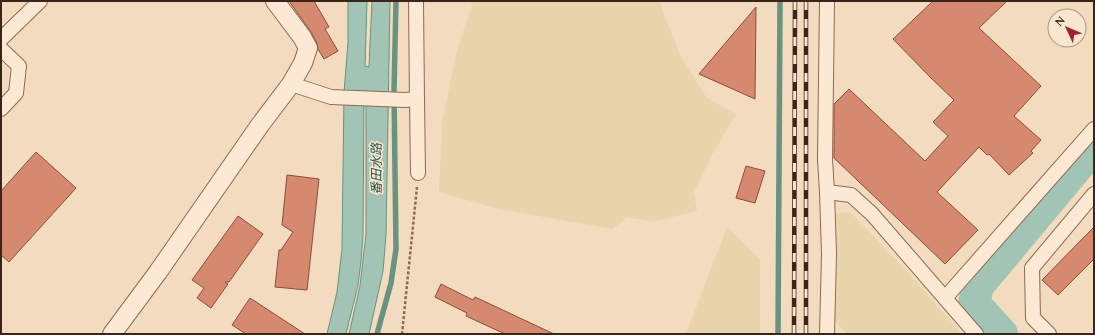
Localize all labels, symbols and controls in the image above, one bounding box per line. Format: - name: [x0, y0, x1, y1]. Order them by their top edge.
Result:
- north arrow: [1047, 8, 1087, 48]
- text: N: [1051, 12, 1069, 31]
- water label: 番田水路: [367, 142, 387, 195]

